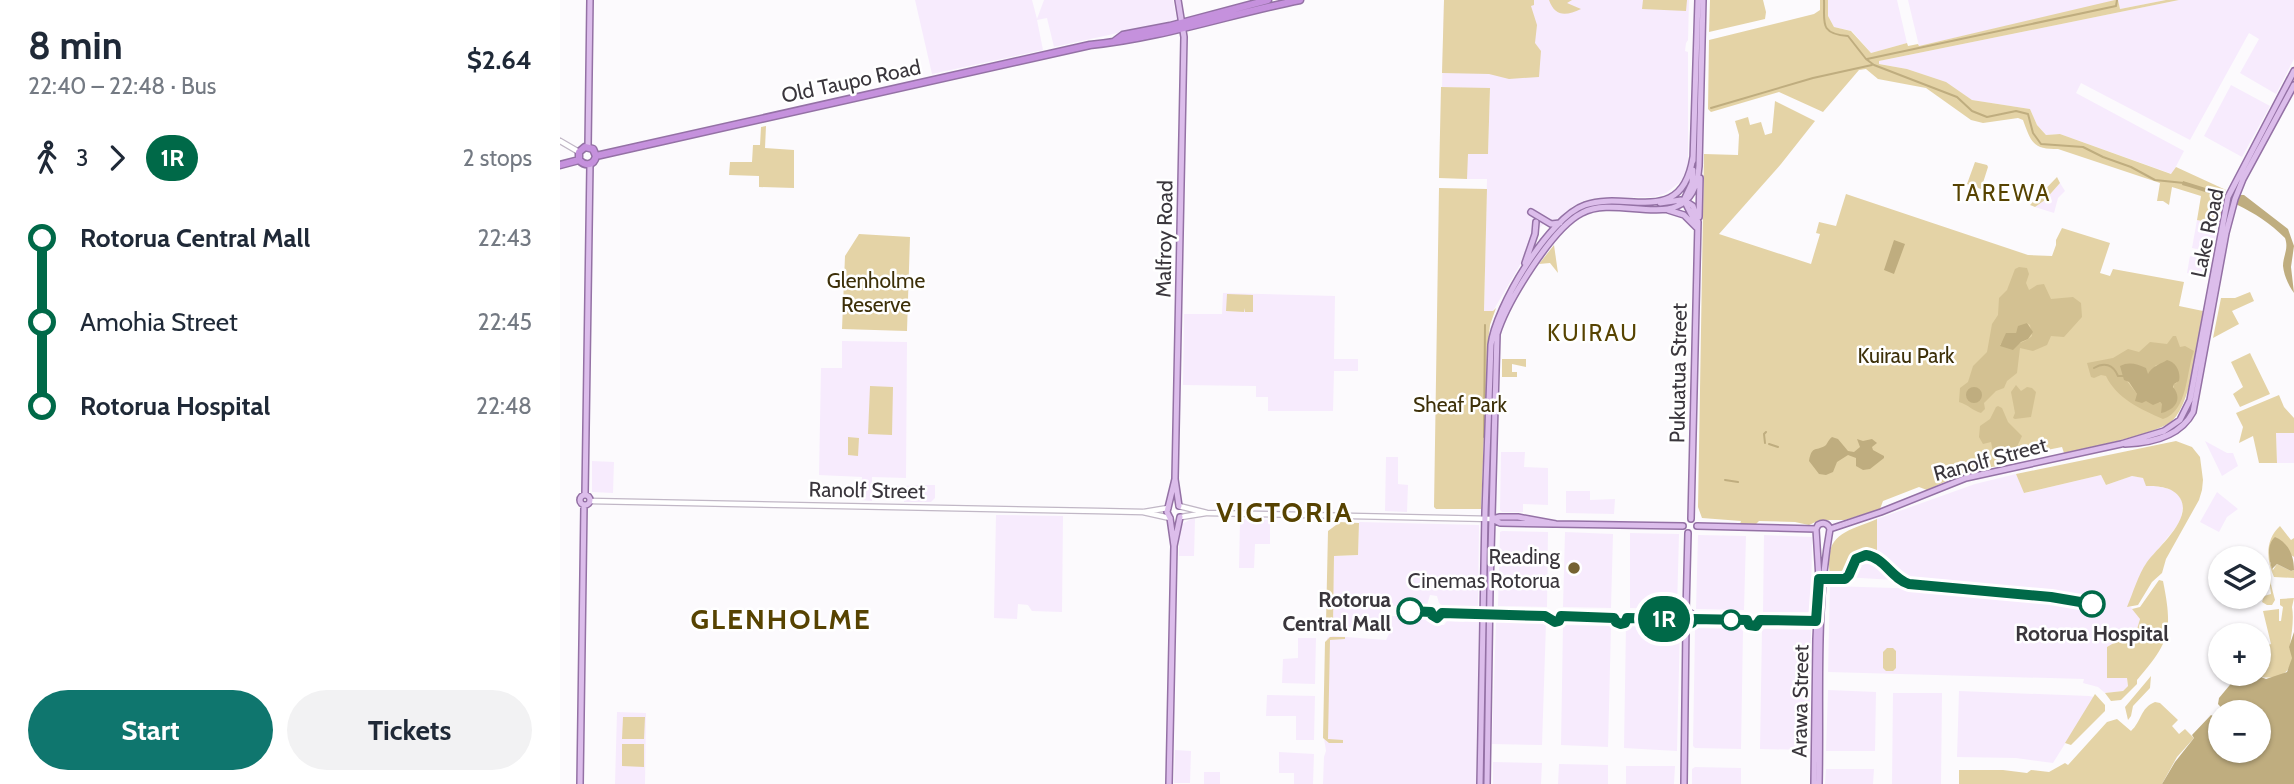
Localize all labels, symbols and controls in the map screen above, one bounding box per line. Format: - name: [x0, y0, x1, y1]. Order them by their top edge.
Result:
- text: 8 min: [28, 22, 123, 69]
- text: $2.64: [467, 44, 532, 76]
- street label: Old Taupo Road: [779, 54, 923, 108]
- text: 22:40 – 22:48 · Bus: [28, 72, 216, 100]
- icon: walk: [28, 139, 66, 177]
- icon: forward: [98, 139, 136, 177]
- text: 1R: [160, 143, 184, 172]
- text: 3: [76, 144, 88, 172]
- text: 2 stops: [463, 144, 532, 172]
- district label: TAREWA: [1953, 179, 2051, 207]
- street label: Malfroy Road: [1150, 180, 1178, 298]
- street label: Lake Road: [2185, 186, 2229, 280]
- text: Rotorua Central Mall: [80, 222, 310, 254]
- text: 22:43: [477, 224, 532, 252]
- park label: Glenholme Reserve: [827, 268, 925, 317]
- street label: Pukuatua Street: [1664, 303, 1692, 443]
- text: Amohia Street: [80, 306, 238, 338]
- text: 22:45: [477, 308, 532, 336]
- district label: KUIRAU: [1547, 319, 1639, 347]
- park label: Kuirau Park: [1858, 343, 1955, 368]
- text: Rotorua Hospital: [80, 390, 270, 422]
- text: 22:48: [476, 392, 532, 420]
- park label: Sheaf Park: [1413, 392, 1507, 417]
- street label: Ranolf Street: [1930, 432, 2050, 486]
- street label: Ranolf Street: [809, 476, 925, 504]
- district label: VICTORIA: [1216, 495, 1354, 529]
- place label: Reading Cinemas Rotorua: [1408, 544, 1561, 593]
- map controls: [2208, 546, 2271, 763]
- button: layers: [2208, 546, 2271, 609]
- marker: Reading Cinemas Rotorua: [1566, 560, 1582, 576]
- place label: Rotorua Central Mall: [1283, 587, 1392, 636]
- marker: Rotorua Hospital: [2079, 591, 2105, 617]
- line badge: 1R: [1632, 596, 1696, 642]
- marker: Rotorua Central Mall: [1397, 598, 1423, 624]
- district label: GLENHOLME: [690, 602, 872, 636]
- text: 1R: [1652, 604, 1676, 633]
- unlabelled marker: [1721, 610, 1741, 630]
- place label: Rotorua Hospital: [2015, 621, 2169, 646]
- button: +: [2208, 623, 2271, 686]
- street label: Arawa Street: [1787, 644, 1813, 758]
- button: Start: [28, 690, 273, 770]
- button: Tickets: [287, 690, 532, 770]
- button: −: [2208, 700, 2271, 763]

